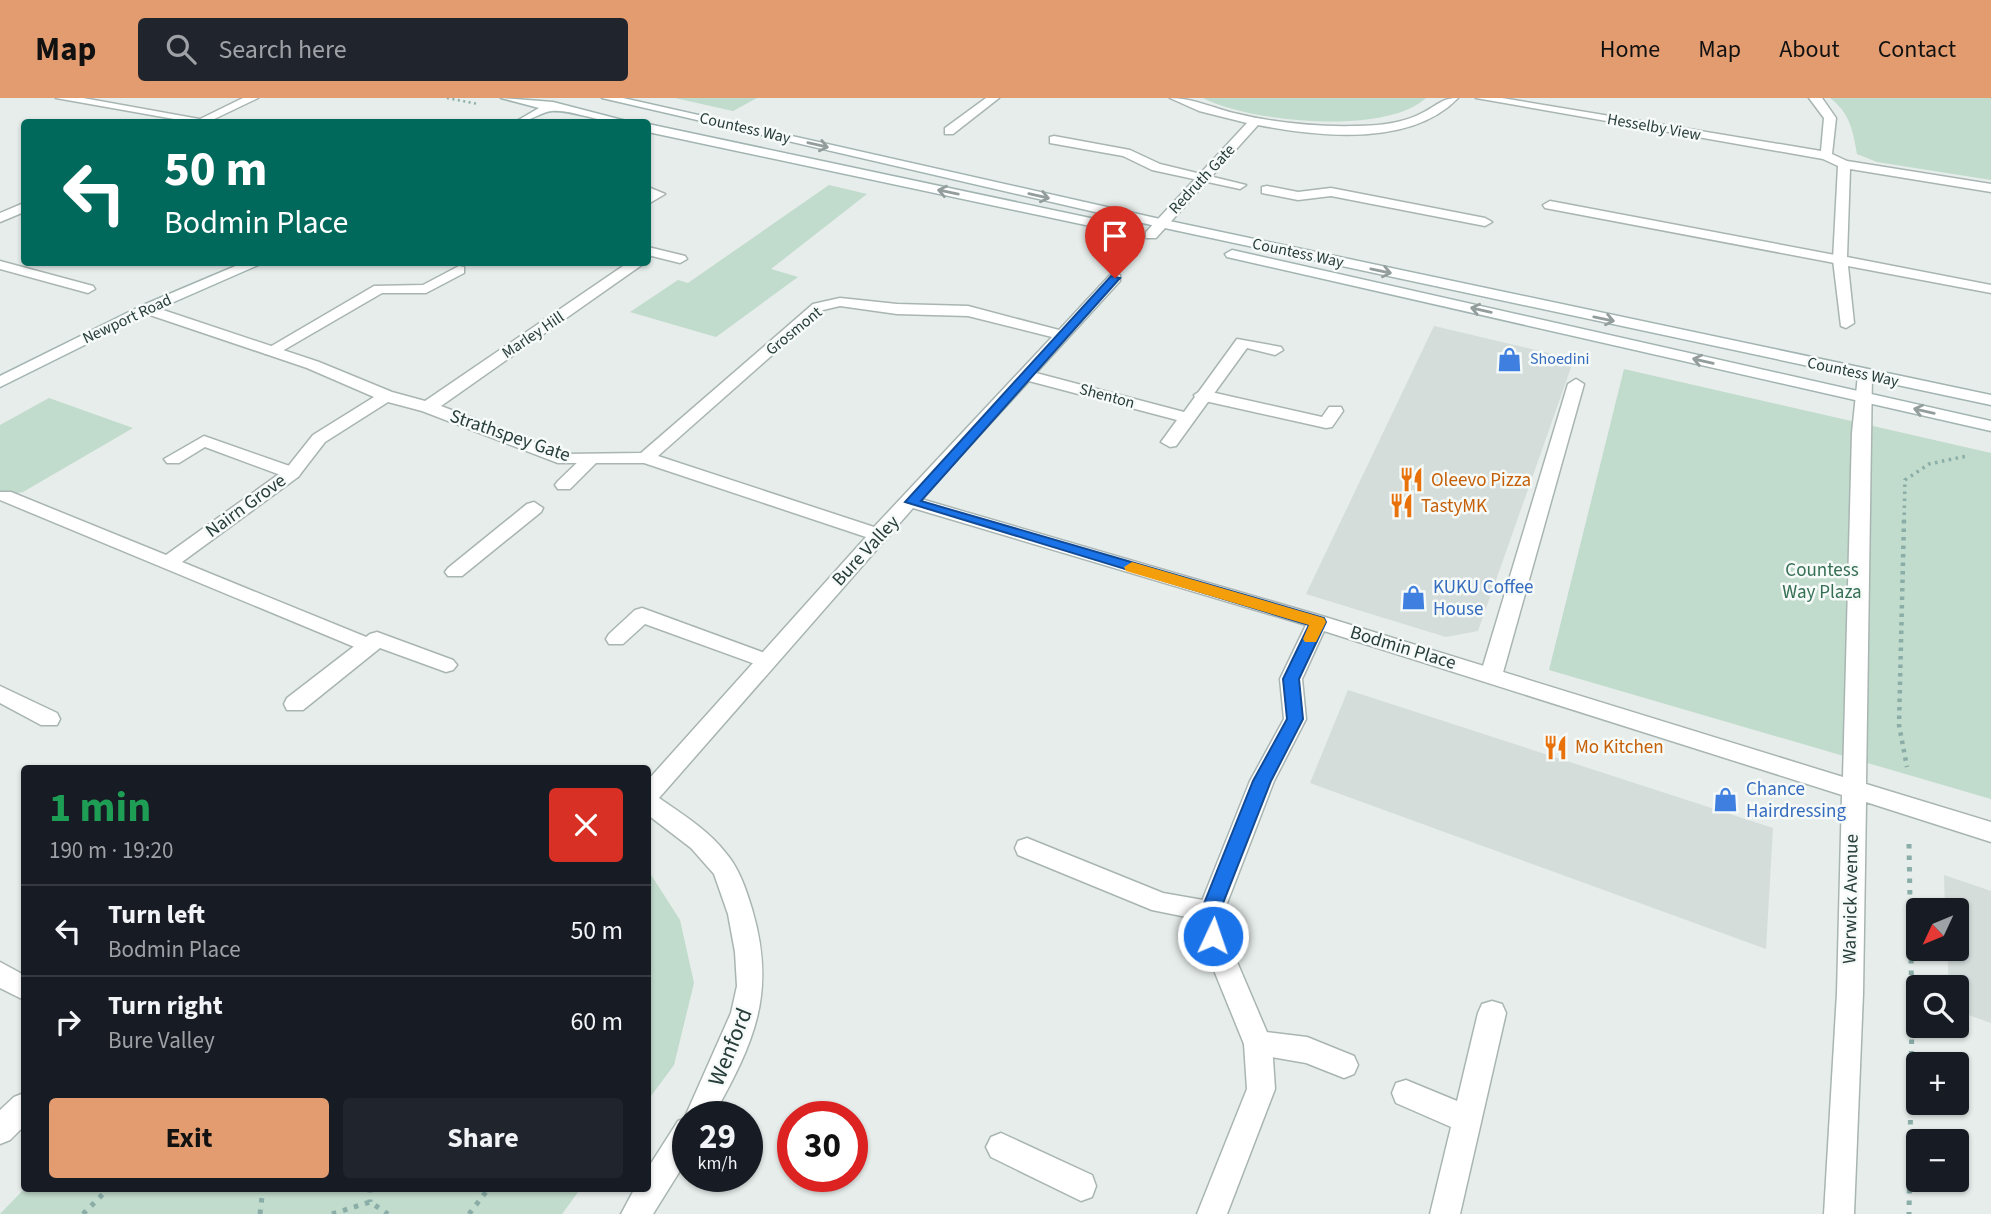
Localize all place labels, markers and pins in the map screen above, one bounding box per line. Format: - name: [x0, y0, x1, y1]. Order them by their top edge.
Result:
- pin: [1085, 206, 1145, 278]
- shop icon: Shoedini: [1496, 345, 1524, 373]
- place label: Shoedini: [1530, 348, 1589, 370]
- restaurant icon: Oleevo Pizza: [1397, 466, 1425, 494]
- place label: Oleevo Pizza: [1431, 467, 1531, 494]
- restaurant icon: TastyMK: [1387, 492, 1415, 520]
- place label: TastyMK: [1421, 493, 1487, 520]
- place label: KUKU Coffee House: [1433, 574, 1534, 623]
- shop icon: KUKU Coffee House: [1399, 584, 1427, 612]
- restaurant icon: Mo Kitchen: [1541, 733, 1569, 761]
- place label: Mo Kitchen: [1575, 734, 1664, 761]
- place label: Chance Hairdressing: [1746, 776, 1846, 825]
- shop icon: Chance Hairdressing: [1712, 786, 1740, 814]

